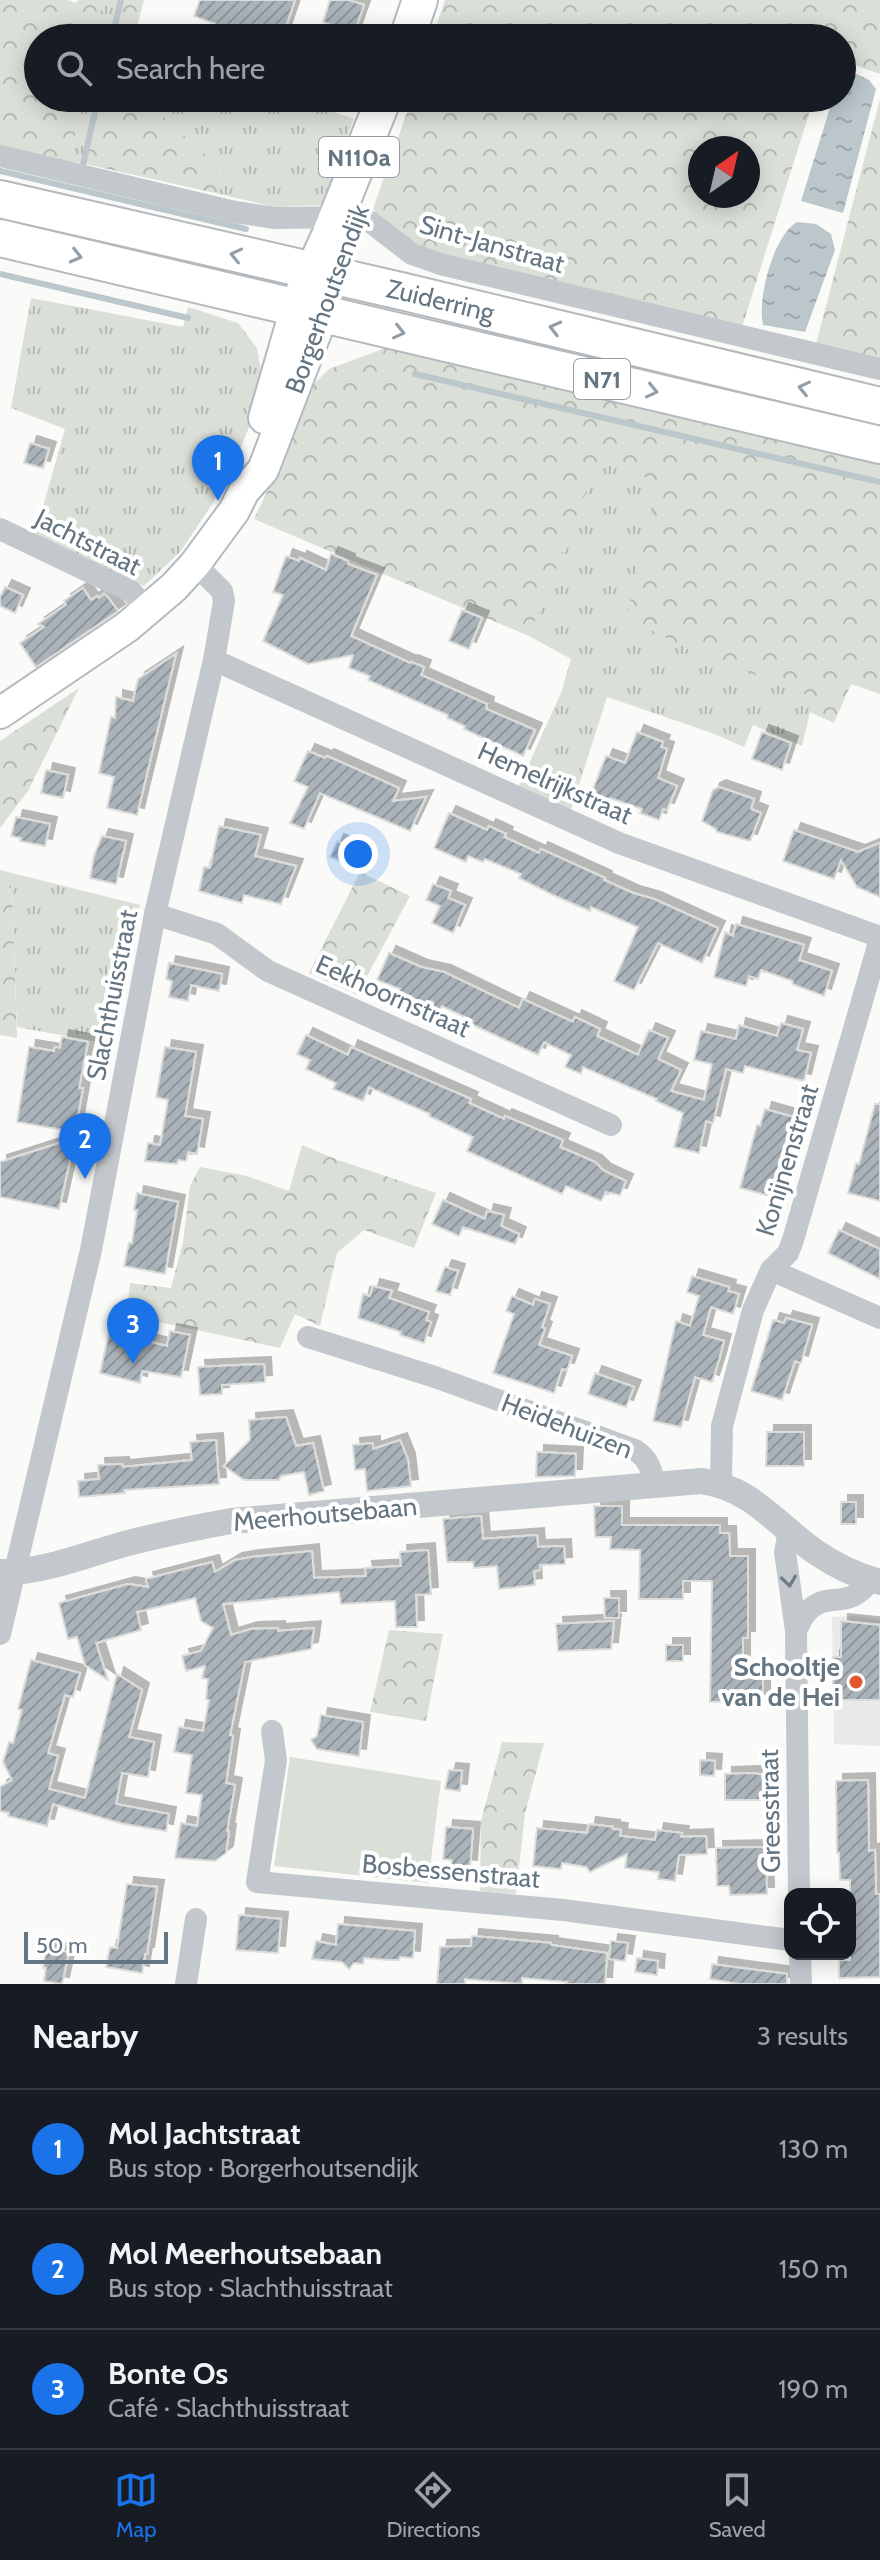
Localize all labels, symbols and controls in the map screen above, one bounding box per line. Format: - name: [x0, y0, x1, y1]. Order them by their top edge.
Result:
- search box: [24, 24, 856, 112]
- icon: search: [52, 46, 96, 90]
- text: Search here: [116, 50, 265, 87]
- north arrow: [688, 136, 760, 208]
- road number: N110a: [319, 137, 399, 177]
- street label: Borgerhoutsendijk: [278, 200, 376, 398]
- street label: Sint-Janstraat: [416, 208, 568, 280]
- one-way arrow: [68, 247, 82, 264]
- one-way arrow: [230, 247, 244, 264]
- street label: Zuiderring: [383, 272, 499, 329]
- one-way arrow: [549, 321, 563, 338]
- one-way arrow: [392, 323, 405, 340]
- road number: N71: [574, 359, 630, 399]
- one-way arrow: [798, 380, 811, 397]
- one-way arrow: [645, 382, 659, 399]
- pin: 1: [192, 435, 244, 501]
- street label: Jachtstraat: [29, 501, 146, 582]
- street label: Hemelrijkstraat: [473, 735, 637, 831]
- your location: [338, 834, 378, 874]
- street label: Slachthuisstraat: [80, 907, 144, 1083]
- street label: Eekhoornstraat: [311, 948, 475, 1044]
- street label: Konijnenstraat: [749, 1080, 825, 1240]
- pin: 2: [59, 1113, 111, 1179]
- pin: 3: [107, 1298, 159, 1364]
- street label: Heidehuizen: [497, 1386, 637, 1466]
- street label: Meerhoutsebaan: [232, 1490, 418, 1538]
- one-way arrow: [780, 1574, 797, 1588]
- place label: Schooltje van de Hei: [722, 1651, 840, 1713]
- marker: Schooltje van de Hei: [847, 1673, 865, 1691]
- street label: Greesstraat: [753, 1749, 787, 1873]
- street label: Bosbessenstraat: [361, 1847, 542, 1895]
- map controls: [784, 1888, 856, 1960]
- button: locate: [784, 1888, 856, 1960]
- scale bar: [24, 1928, 168, 1964]
- text: 50 m: [36, 1932, 88, 1959]
- text: Nearby: [32, 2015, 139, 2057]
- text: 3 results: [757, 2020, 848, 2052]
- text: Mol Jachtstraat: [108, 2115, 300, 2152]
- text: 1: [53, 2133, 63, 2165]
- text: 130 m: [779, 2133, 848, 2165]
- text: Bus stop · Borgerhoutsendijk: [108, 2152, 419, 2184]
- text: Mol Meerhoutsebaan: [108, 2235, 382, 2272]
- text: 2: [51, 2253, 65, 2285]
- text: 150 m: [779, 2253, 848, 2285]
- text: Bus stop · Slachthuisstraat: [108, 2272, 393, 2304]
- text: Bonte Os: [108, 2355, 228, 2392]
- text: 3: [51, 2373, 65, 2405]
- text: 190 m: [778, 2373, 848, 2405]
- text: Café · Slachthuisstraat: [108, 2392, 349, 2424]
- tab: Map: [114, 2468, 158, 2543]
- tab: Directions: [386, 2468, 480, 2543]
- tab: Saved: [709, 2468, 766, 2543]

